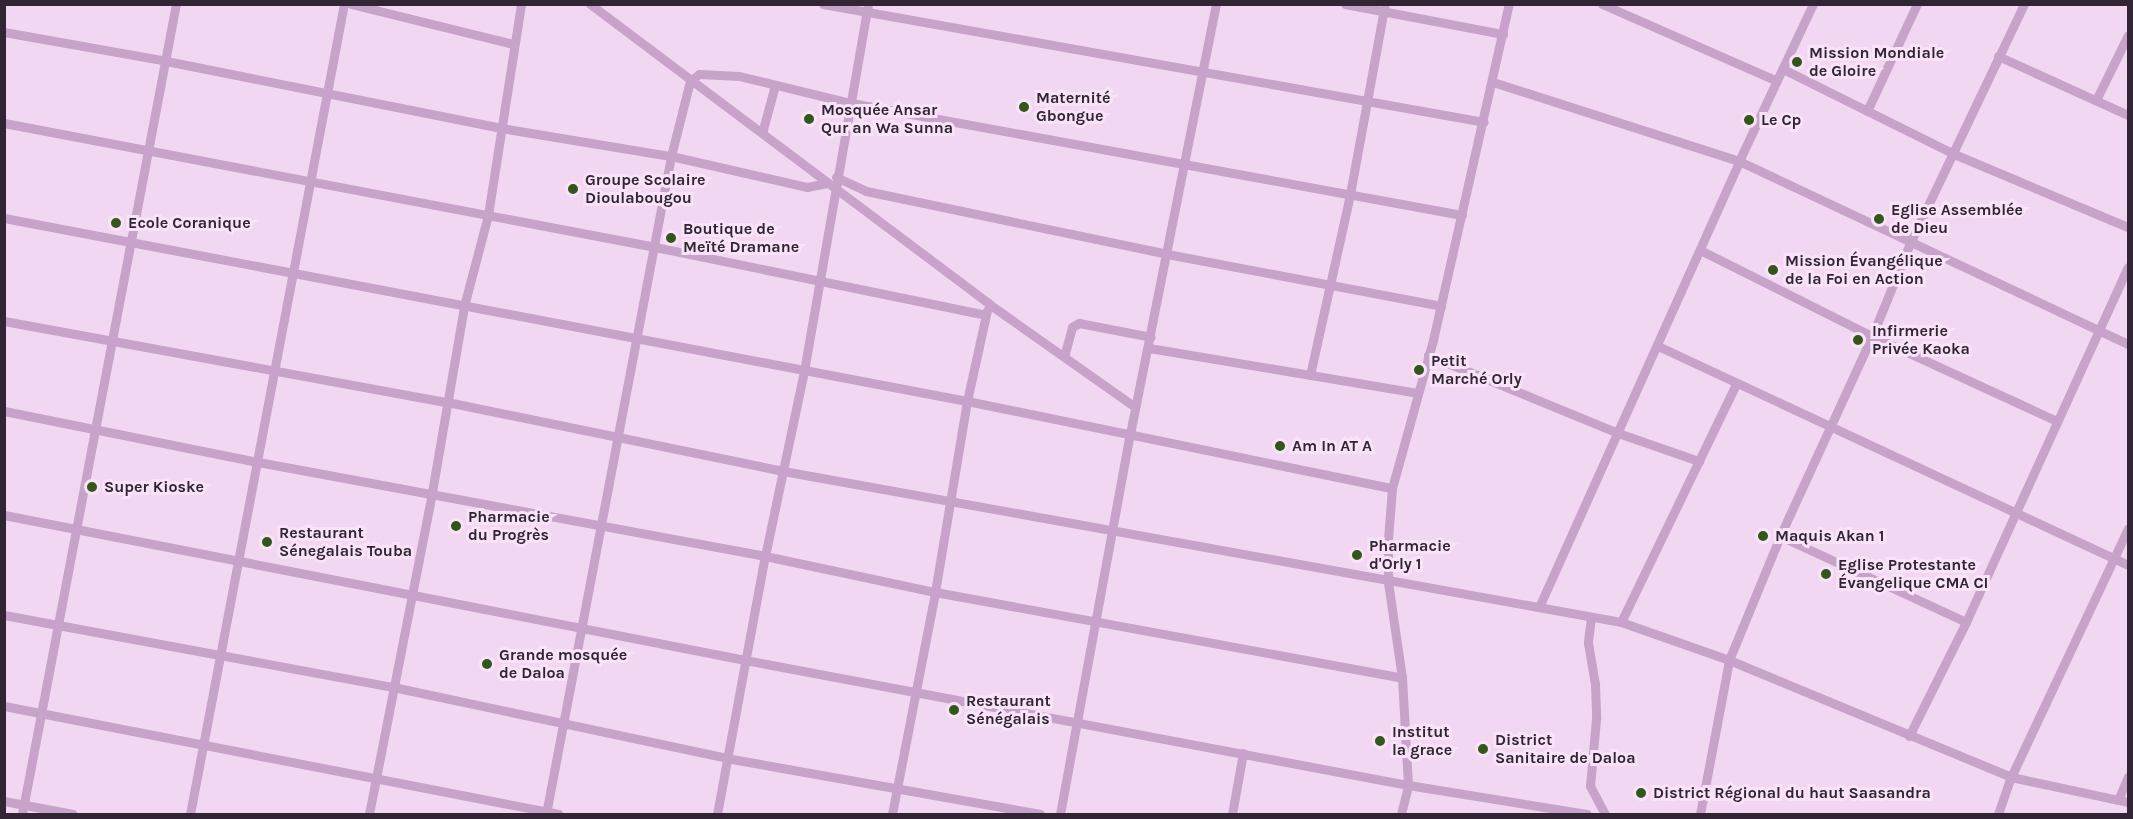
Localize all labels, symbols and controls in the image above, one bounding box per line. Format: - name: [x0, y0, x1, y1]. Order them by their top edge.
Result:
- place label: Mission Mondiale de Gloire: [1809, 43, 1944, 81]
- marker: Mission Mondiale de Gloire: [1790, 55, 1804, 69]
- place label: Maternité Gbongue: [1036, 88, 1110, 126]
- place label: Mosquée Ansar Qur an Wa Sunna: [821, 100, 953, 138]
- marker: Maternité Gbongue: [1017, 100, 1031, 114]
- place label: Le Cp: [1761, 110, 1801, 130]
- marker: Mosquée Ansar Qur an Wa Sunna: [802, 112, 816, 126]
- marker: Le Cp: [1742, 113, 1756, 127]
- place label: Groupe Scolaire Dioulabougou: [585, 170, 705, 208]
- marker: Groupe Scolaire Dioulabougou: [566, 182, 580, 196]
- place label: Eglise Assemblée de Dieu: [1891, 200, 2023, 238]
- marker: Eglise Assemblée de Dieu: [1872, 212, 1886, 226]
- place label: Ecole Coranique: [128, 213, 251, 233]
- marker: Ecole Coranique: [109, 216, 123, 230]
- place label: Boutique de Meïté Dramane: [683, 219, 799, 257]
- marker: Boutique de Meïté Dramane: [664, 231, 678, 245]
- place label: Mission Évangélique de la Foi en Action: [1785, 251, 1943, 289]
- marker: Mission Évangélique de la Foi en Action: [1766, 263, 1780, 277]
- place label: Infirmerie Privée Kaoka: [1872, 321, 1970, 359]
- marker: Infirmerie Privée Kaoka: [1849, 331, 1867, 349]
- place label: Petit Marché Orly: [1431, 351, 1522, 389]
- marker: Petit Marché Orly: [1412, 363, 1426, 377]
- place label: Am In AT A: [1292, 436, 1372, 456]
- marker: Am In AT A: [1273, 439, 1287, 453]
- place label: Super Kioske: [104, 477, 204, 497]
- marker: Super Kioske: [85, 480, 99, 494]
- place label: Pharmacie du Progrès: [468, 507, 550, 545]
- marker: Pharmacie du Progrès: [449, 519, 463, 533]
- place label: Restaurant Sénegalais Touba: [279, 523, 412, 561]
- place label: Maquis Akan 1: [1775, 526, 1884, 546]
- marker: Maquis Akan 1: [1756, 529, 1770, 543]
- marker: Restaurant Sénegalais Touba: [260, 535, 274, 549]
- place label: Pharmacie d'Orly 1: [1369, 536, 1451, 574]
- marker: Pharmacie d'Orly 1: [1350, 548, 1364, 562]
- place label: Eglise Protestante Évangelique CMA CI: [1838, 555, 1988, 593]
- marker: Eglise Protestante Évangelique CMA CI: [1819, 567, 1833, 581]
- place label: Grande mosquée de Daloa: [499, 645, 627, 683]
- marker: Grande mosquée de Daloa: [480, 657, 494, 671]
- place label: Restaurant Sénégalais: [966, 691, 1051, 729]
- marker: Restaurant Sénégalais: [947, 703, 961, 717]
- place label: Institut la grace: [1392, 722, 1452, 760]
- place label: District Sanitaire de Daloa: [1495, 730, 1635, 768]
- marker: Institut la grace: [1373, 734, 1387, 748]
- marker: District Sanitaire de Daloa: [1476, 742, 1490, 756]
- place label: District Régional du haut Saasandra: [1653, 783, 1931, 803]
- marker: District Régional du haut Saasandra: [1634, 786, 1648, 800]

